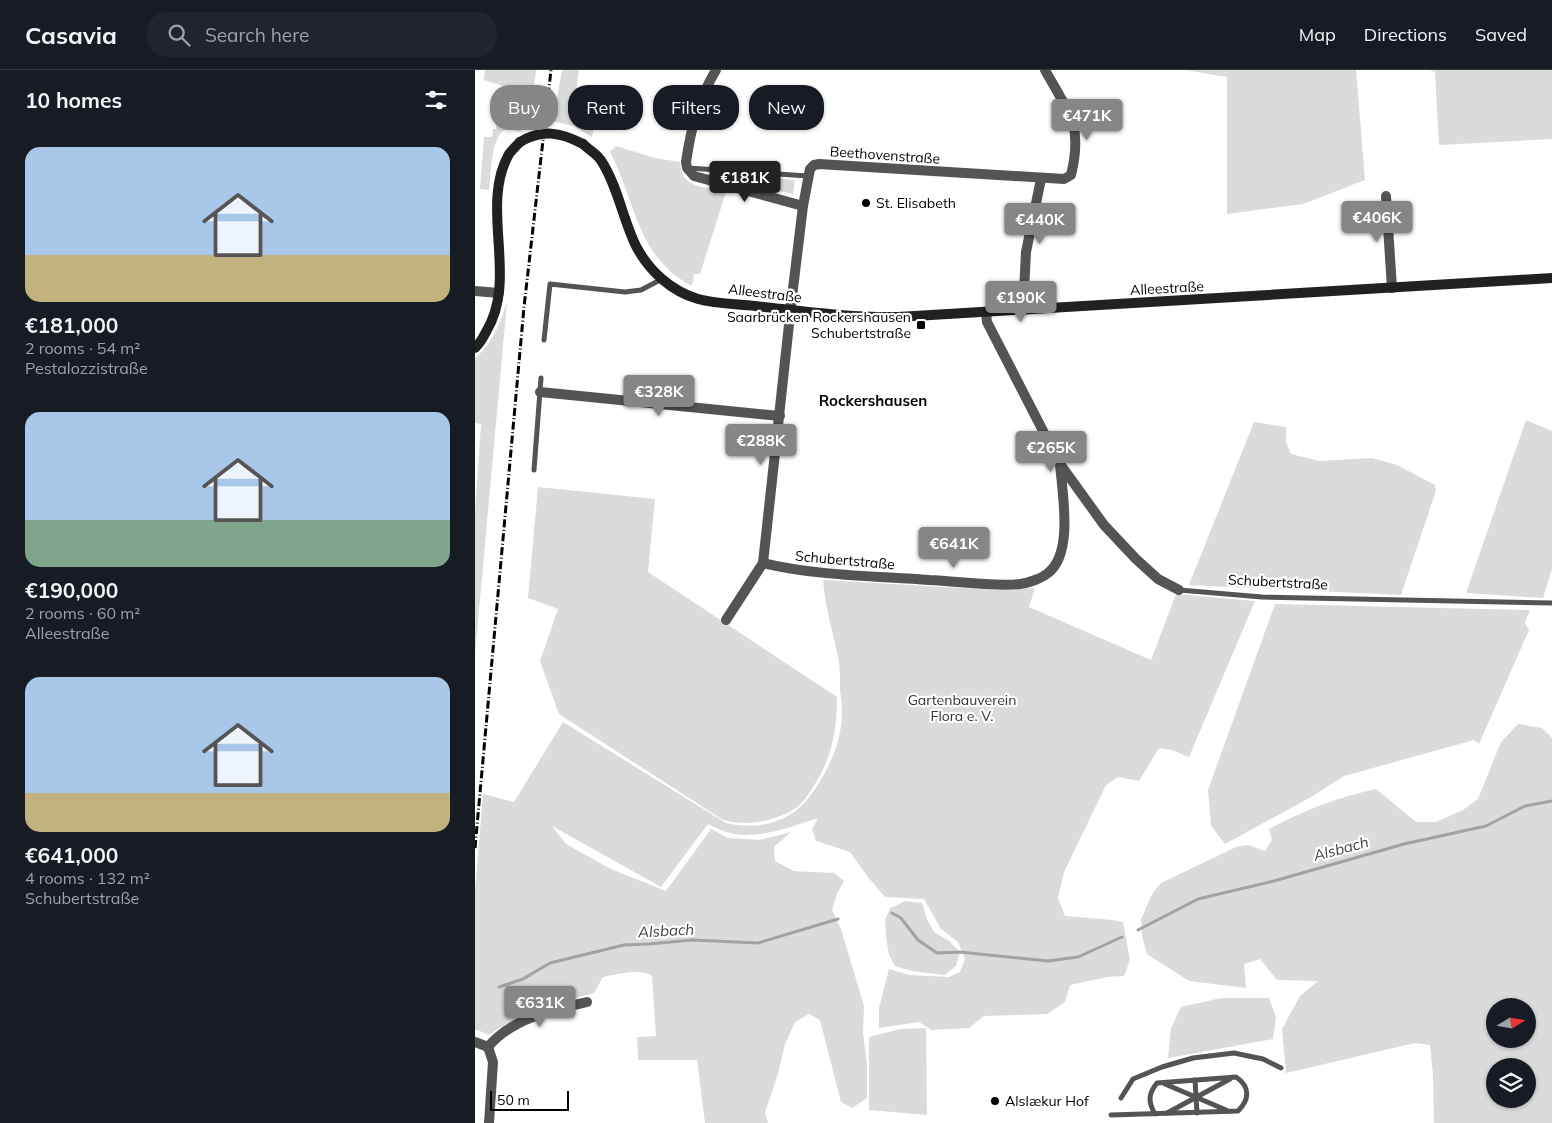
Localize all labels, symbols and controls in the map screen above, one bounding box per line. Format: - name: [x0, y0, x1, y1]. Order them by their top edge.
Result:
- search box: [147, 12, 497, 57]
- text: Casavia: [25, 20, 117, 50]
- icon: search: [165, 21, 193, 49]
- text: Search here: [205, 23, 309, 47]
- text: Map: [1299, 23, 1336, 46]
- text: Directions: [1364, 23, 1447, 46]
- text: Saved: [1475, 23, 1527, 46]
- chip: Buy: [490, 85, 558, 130]
- chip: Rent: [568, 85, 643, 130]
- chip: Filters: [653, 85, 739, 130]
- chip: New: [749, 85, 824, 130]
- icon: filters: [422, 86, 450, 114]
- text: 10 homes: [25, 87, 122, 113]
- pin: €471K: [1052, 98, 1122, 141]
- text: €471K: [1062, 105, 1112, 125]
- street label: Beethovenstraße: [829, 142, 941, 168]
- pin: €181K: [710, 160, 780, 203]
- text: €181K: [720, 167, 770, 187]
- icon: home: [193, 180, 283, 270]
- place label: St. Elisabeth: [876, 194, 956, 212]
- marker: St. Elisabeth: [860, 197, 872, 209]
- pin: €406K: [1342, 200, 1412, 243]
- pin: €440K: [1005, 202, 1075, 245]
- text: €406K: [1352, 207, 1402, 227]
- text: €440K: [1015, 209, 1065, 229]
- street label: Alleestraße: [1130, 277, 1204, 299]
- street label: Alleestraße: [727, 280, 803, 306]
- pin: €190K: [986, 280, 1056, 323]
- text: €190K: [996, 287, 1046, 307]
- place label: Saarbrücken Rockershausen Schubertstraße: [727, 308, 911, 342]
- text: €181,000: [25, 312, 118, 338]
- marker: Saarbrücken Rockershausen Schubertstraße: [915, 319, 927, 331]
- text: 2 rooms · 54 m²: [25, 338, 140, 358]
- text: Pestalozzistraße: [25, 358, 148, 378]
- pin: €328K: [624, 374, 694, 417]
- text: €328K: [634, 381, 684, 401]
- district label: Rockershausen: [819, 391, 927, 410]
- pin: €288K: [726, 424, 796, 466]
- text: €288K: [736, 430, 786, 450]
- pin: €265K: [1016, 430, 1086, 473]
- text: €265K: [1026, 437, 1076, 457]
- icon: home: [193, 445, 283, 535]
- pin: €641K: [919, 526, 989, 569]
- text: €641K: [929, 533, 979, 553]
- street label: Schubertstraße: [794, 547, 896, 573]
- street label: Schubertstraße: [1228, 570, 1328, 594]
- text: €190,000: [25, 577, 118, 603]
- text: 2 rooms · 60 m²: [25, 603, 140, 623]
- text: Alleestraße: [25, 623, 109, 643]
- park label: Gartenbauverein Flora e. V.: [908, 691, 1016, 725]
- icon: home: [193, 710, 283, 800]
- water label: Alsbach: [1310, 832, 1371, 865]
- text: €641,000: [25, 842, 118, 868]
- text: 4 rooms · 132 m²: [25, 868, 150, 888]
- text: Schubertstraße: [25, 888, 139, 908]
- water label: Alsbach: [636, 920, 695, 942]
- pin: €631K: [505, 986, 575, 1028]
- text: €631K: [515, 992, 565, 1012]
- north arrow: [1486, 998, 1536, 1048]
- map controls: [1486, 998, 1536, 1108]
- button: layers: [1486, 1058, 1536, 1108]
- scale bar: [490, 1088, 569, 1111]
- text: 50 m: [497, 1091, 530, 1109]
- place label: Alslækur Hof: [1005, 1092, 1089, 1110]
- marker: Alslækur Hof: [989, 1095, 1001, 1107]

